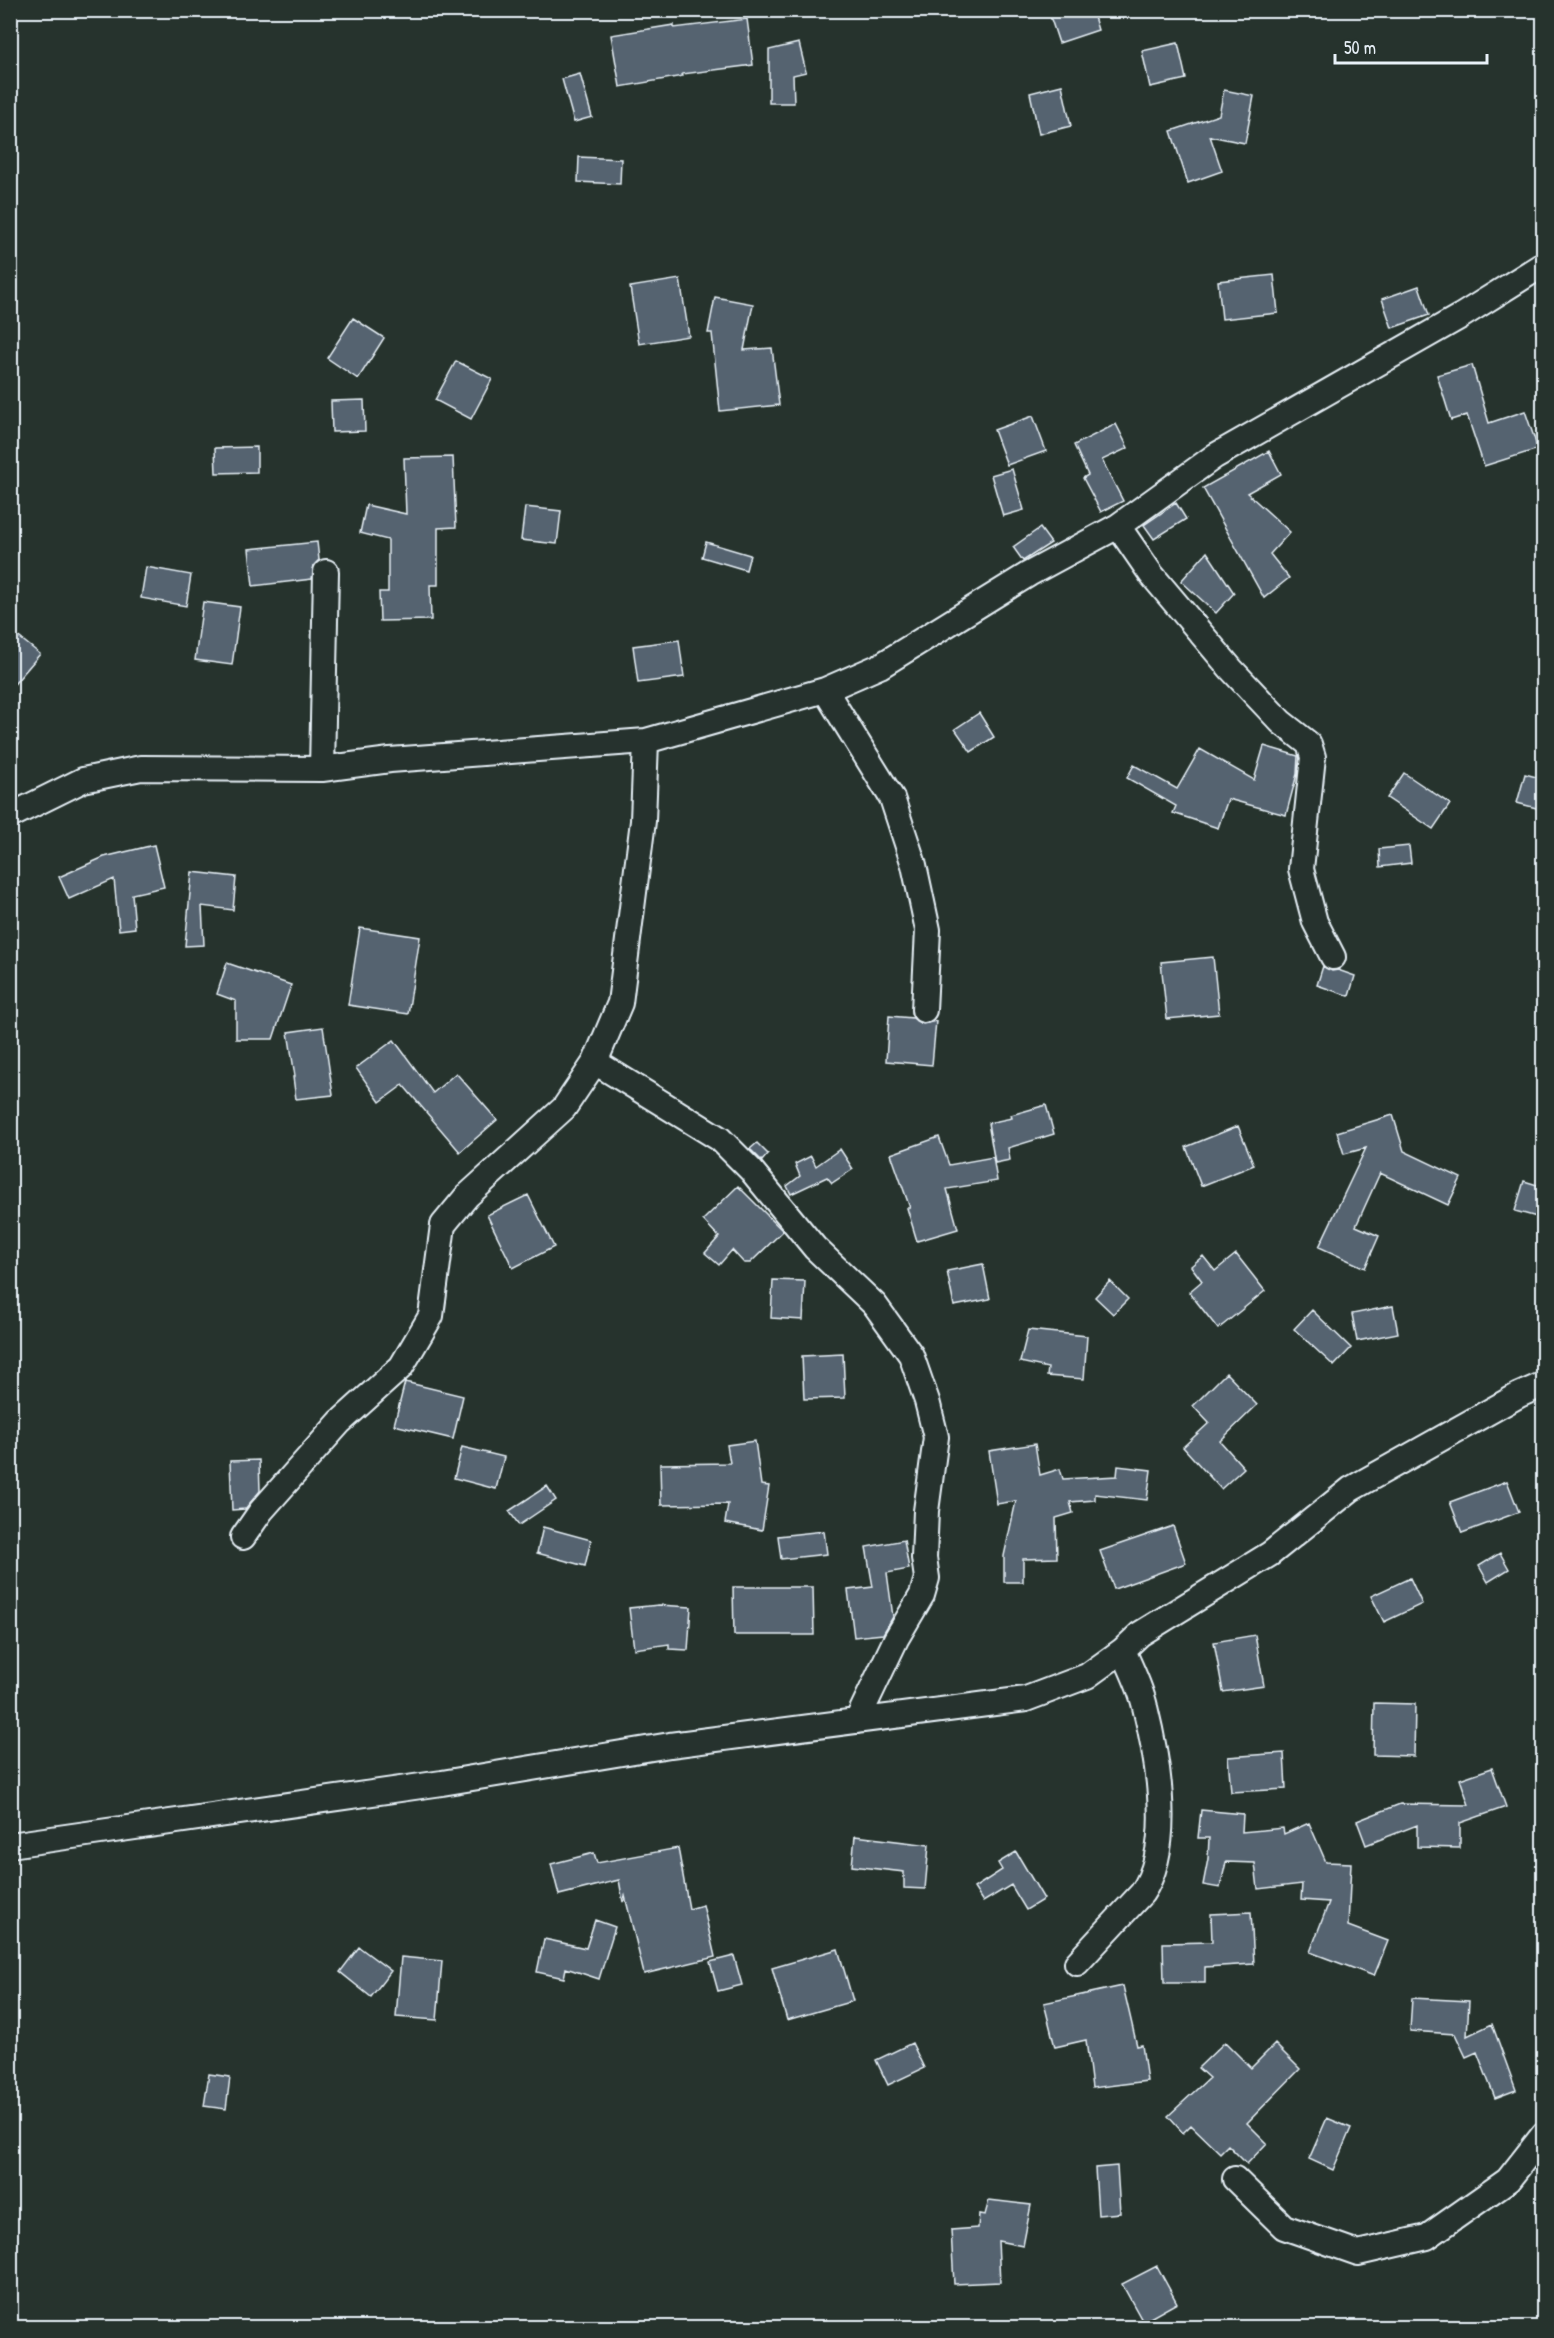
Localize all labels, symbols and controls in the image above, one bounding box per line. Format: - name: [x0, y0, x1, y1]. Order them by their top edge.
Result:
- scale bar: [1335, 27, 1486, 65]
- text: 50 m: [1344, 35, 1376, 60]

